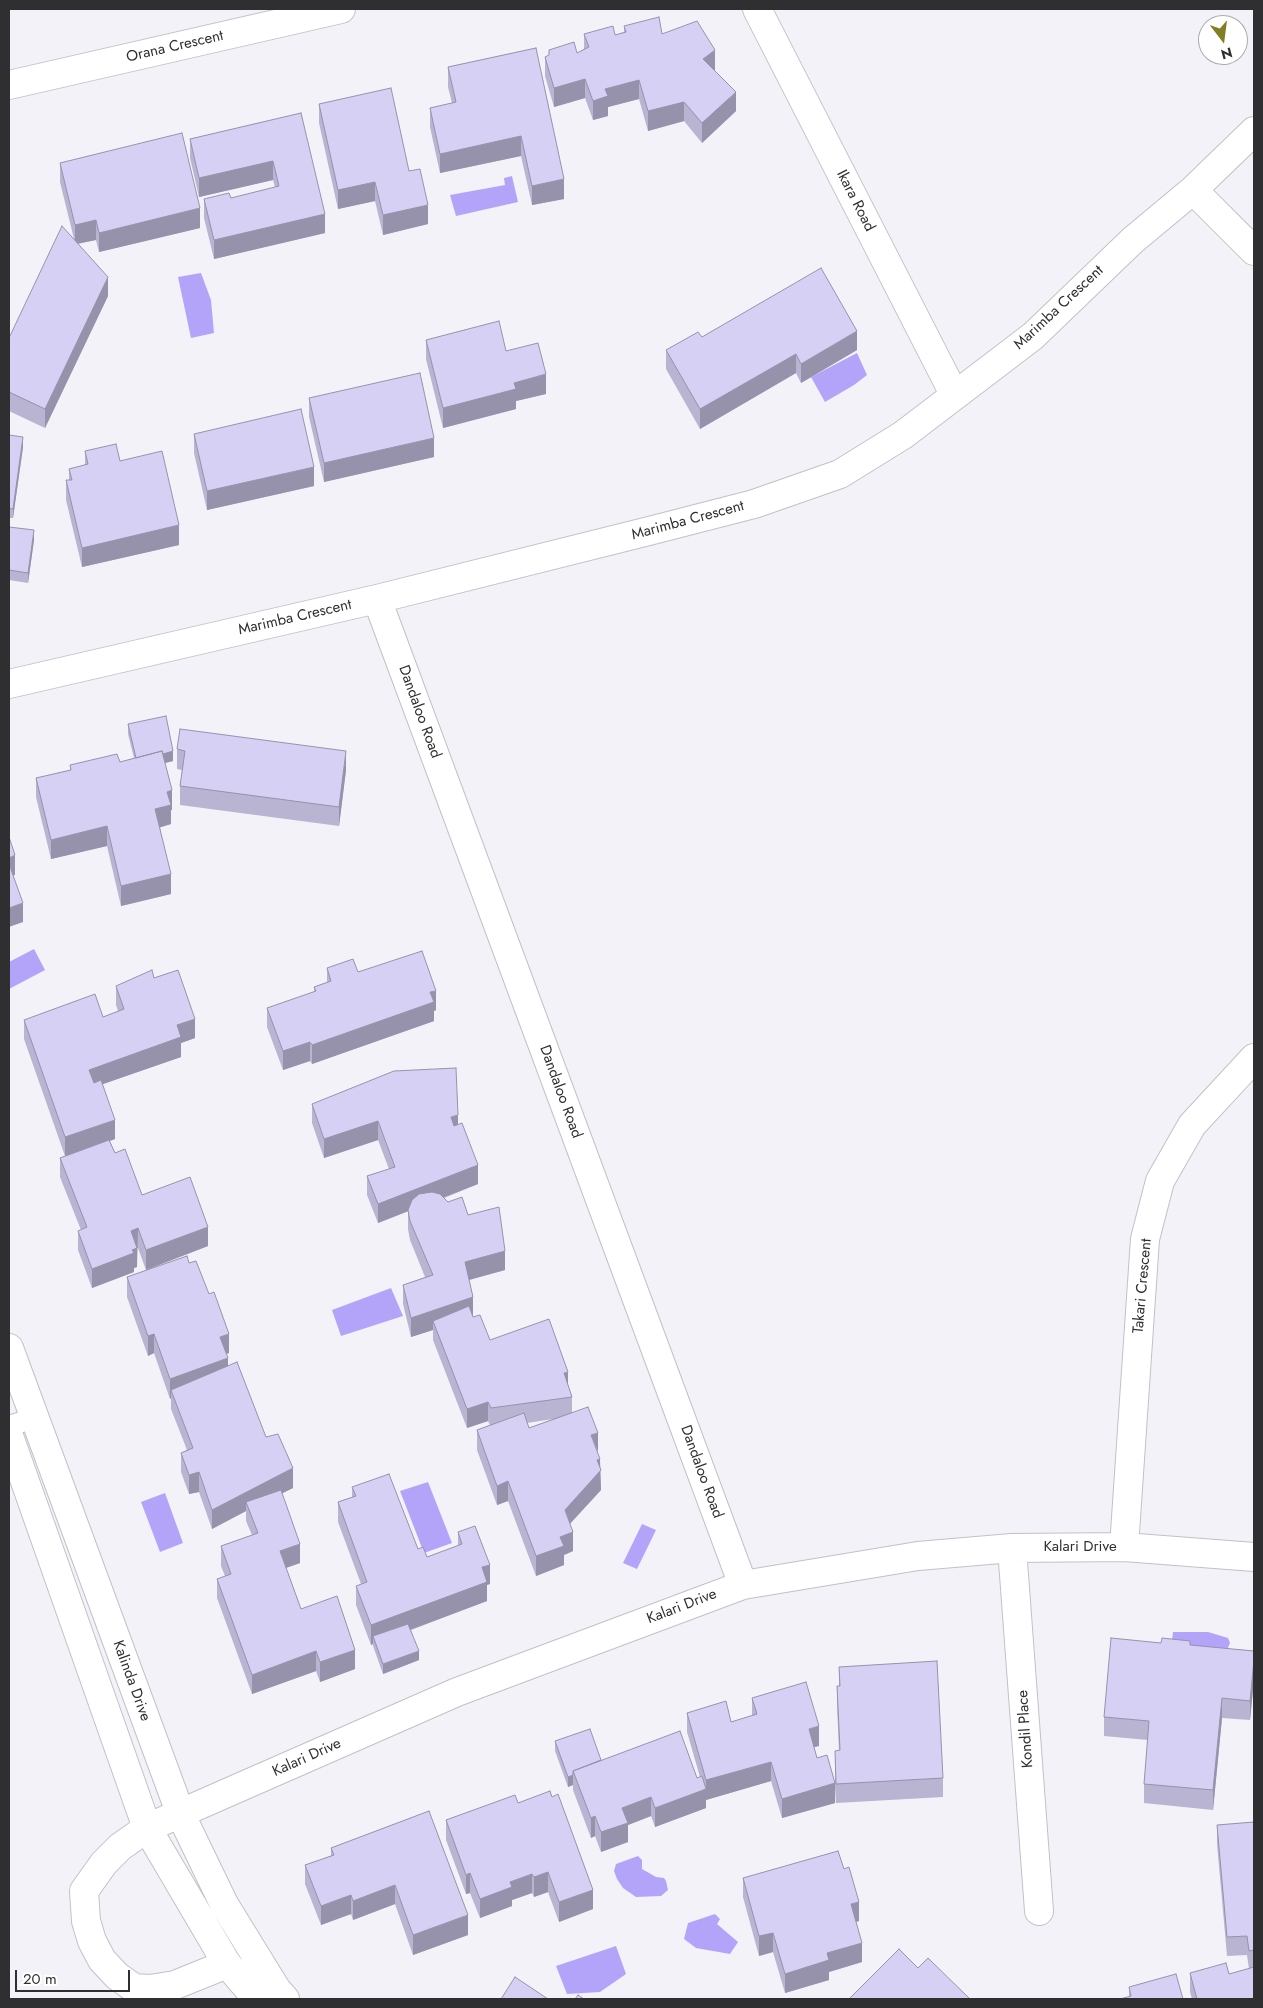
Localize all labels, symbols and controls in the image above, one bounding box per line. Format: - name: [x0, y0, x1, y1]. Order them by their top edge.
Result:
- north arrow: [1198, 15, 1248, 65]
- street label: Orana Crescent: [125, 27, 225, 67]
- text: N: [1219, 42, 1235, 65]
- street label: Ikara Road: [832, 167, 878, 235]
- street label: Marimba Crescent: [1011, 262, 1107, 354]
- street label: Marimba Crescent: [630, 497, 746, 545]
- street label: Marimba Crescent: [237, 596, 353, 640]
- street label: Dandaloo Road: [394, 663, 444, 761]
- street label: Dandaloo Road: [535, 1043, 585, 1141]
- street label: Takari Crescent: [1130, 1238, 1156, 1334]
- street label: Dandaloo Road: [676, 1423, 726, 1521]
- street label: Kalari Drive: [1043, 1538, 1117, 1556]
- street label: Kalari Drive: [645, 1585, 719, 1629]
- street label: Kalinda Drive: [108, 1638, 154, 1724]
- street label: Kondil Place: [1014, 1689, 1038, 1769]
- street label: Kalari Drive: [270, 1735, 344, 1781]
- scale bar: [18, 1960, 132, 1992]
- text: 20 m: [23, 1968, 57, 1990]

